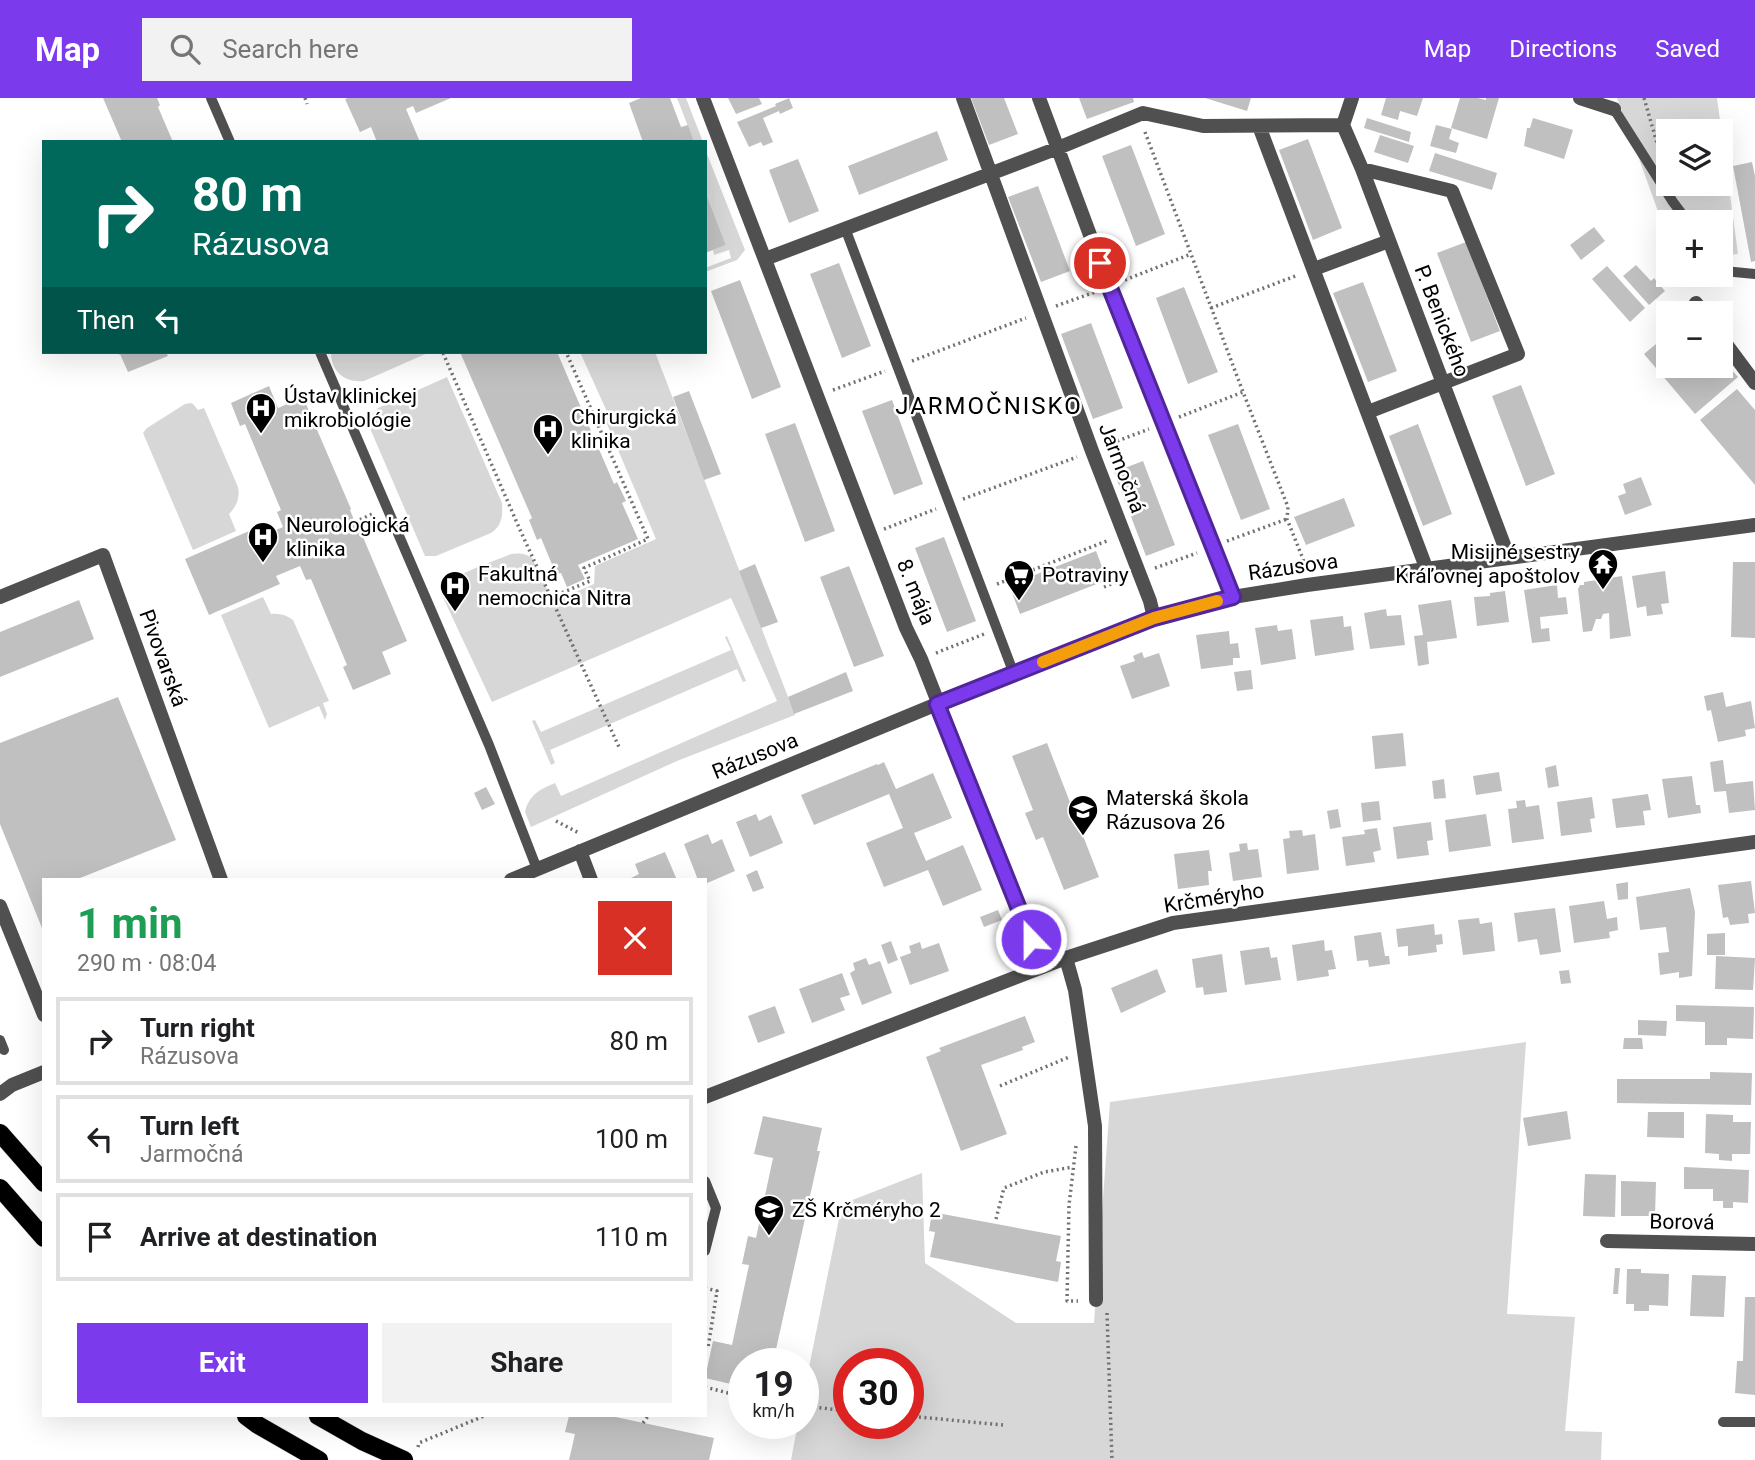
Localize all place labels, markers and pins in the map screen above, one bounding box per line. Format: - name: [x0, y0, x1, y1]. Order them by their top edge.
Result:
- pin: [1070, 233, 1130, 293]
- place label: Ústav klinickej mikrobiológie: [284, 384, 417, 432]
- hospital icon: Ústav klinickej mikrobiológie: [244, 391, 278, 435]
- place label: Chirurgická klinika: [571, 405, 677, 453]
- hospital icon: Chirurgická klinika: [531, 412, 565, 456]
- place label: Neurologická klinika: [286, 513, 410, 561]
- hospital icon: Neurologická klinika: [246, 520, 280, 564]
- place label: Misijné sestry Kráľovnej apoštolov: [1395, 540, 1580, 588]
- temple icon: Misijné sestry Kráľovnej apoštolov: [1586, 547, 1620, 591]
- supermarket icon: Potraviny: [1002, 558, 1036, 602]
- place label: Fakultná nemocnica Nitra: [478, 562, 632, 610]
- place label: Potraviny: [1042, 563, 1129, 587]
- hospital icon: Fakultná nemocnica Nitra: [438, 569, 472, 613]
- place label: Materská škola Rázusova 26: [1106, 786, 1249, 834]
- school or university icon: Materská škola Rázusova 26: [1066, 793, 1100, 837]
- school or university icon: ZŠ Krčméryho 2: [752, 1193, 786, 1237]
- place label: ZŠ Krčméryho 2: [792, 1198, 941, 1222]

